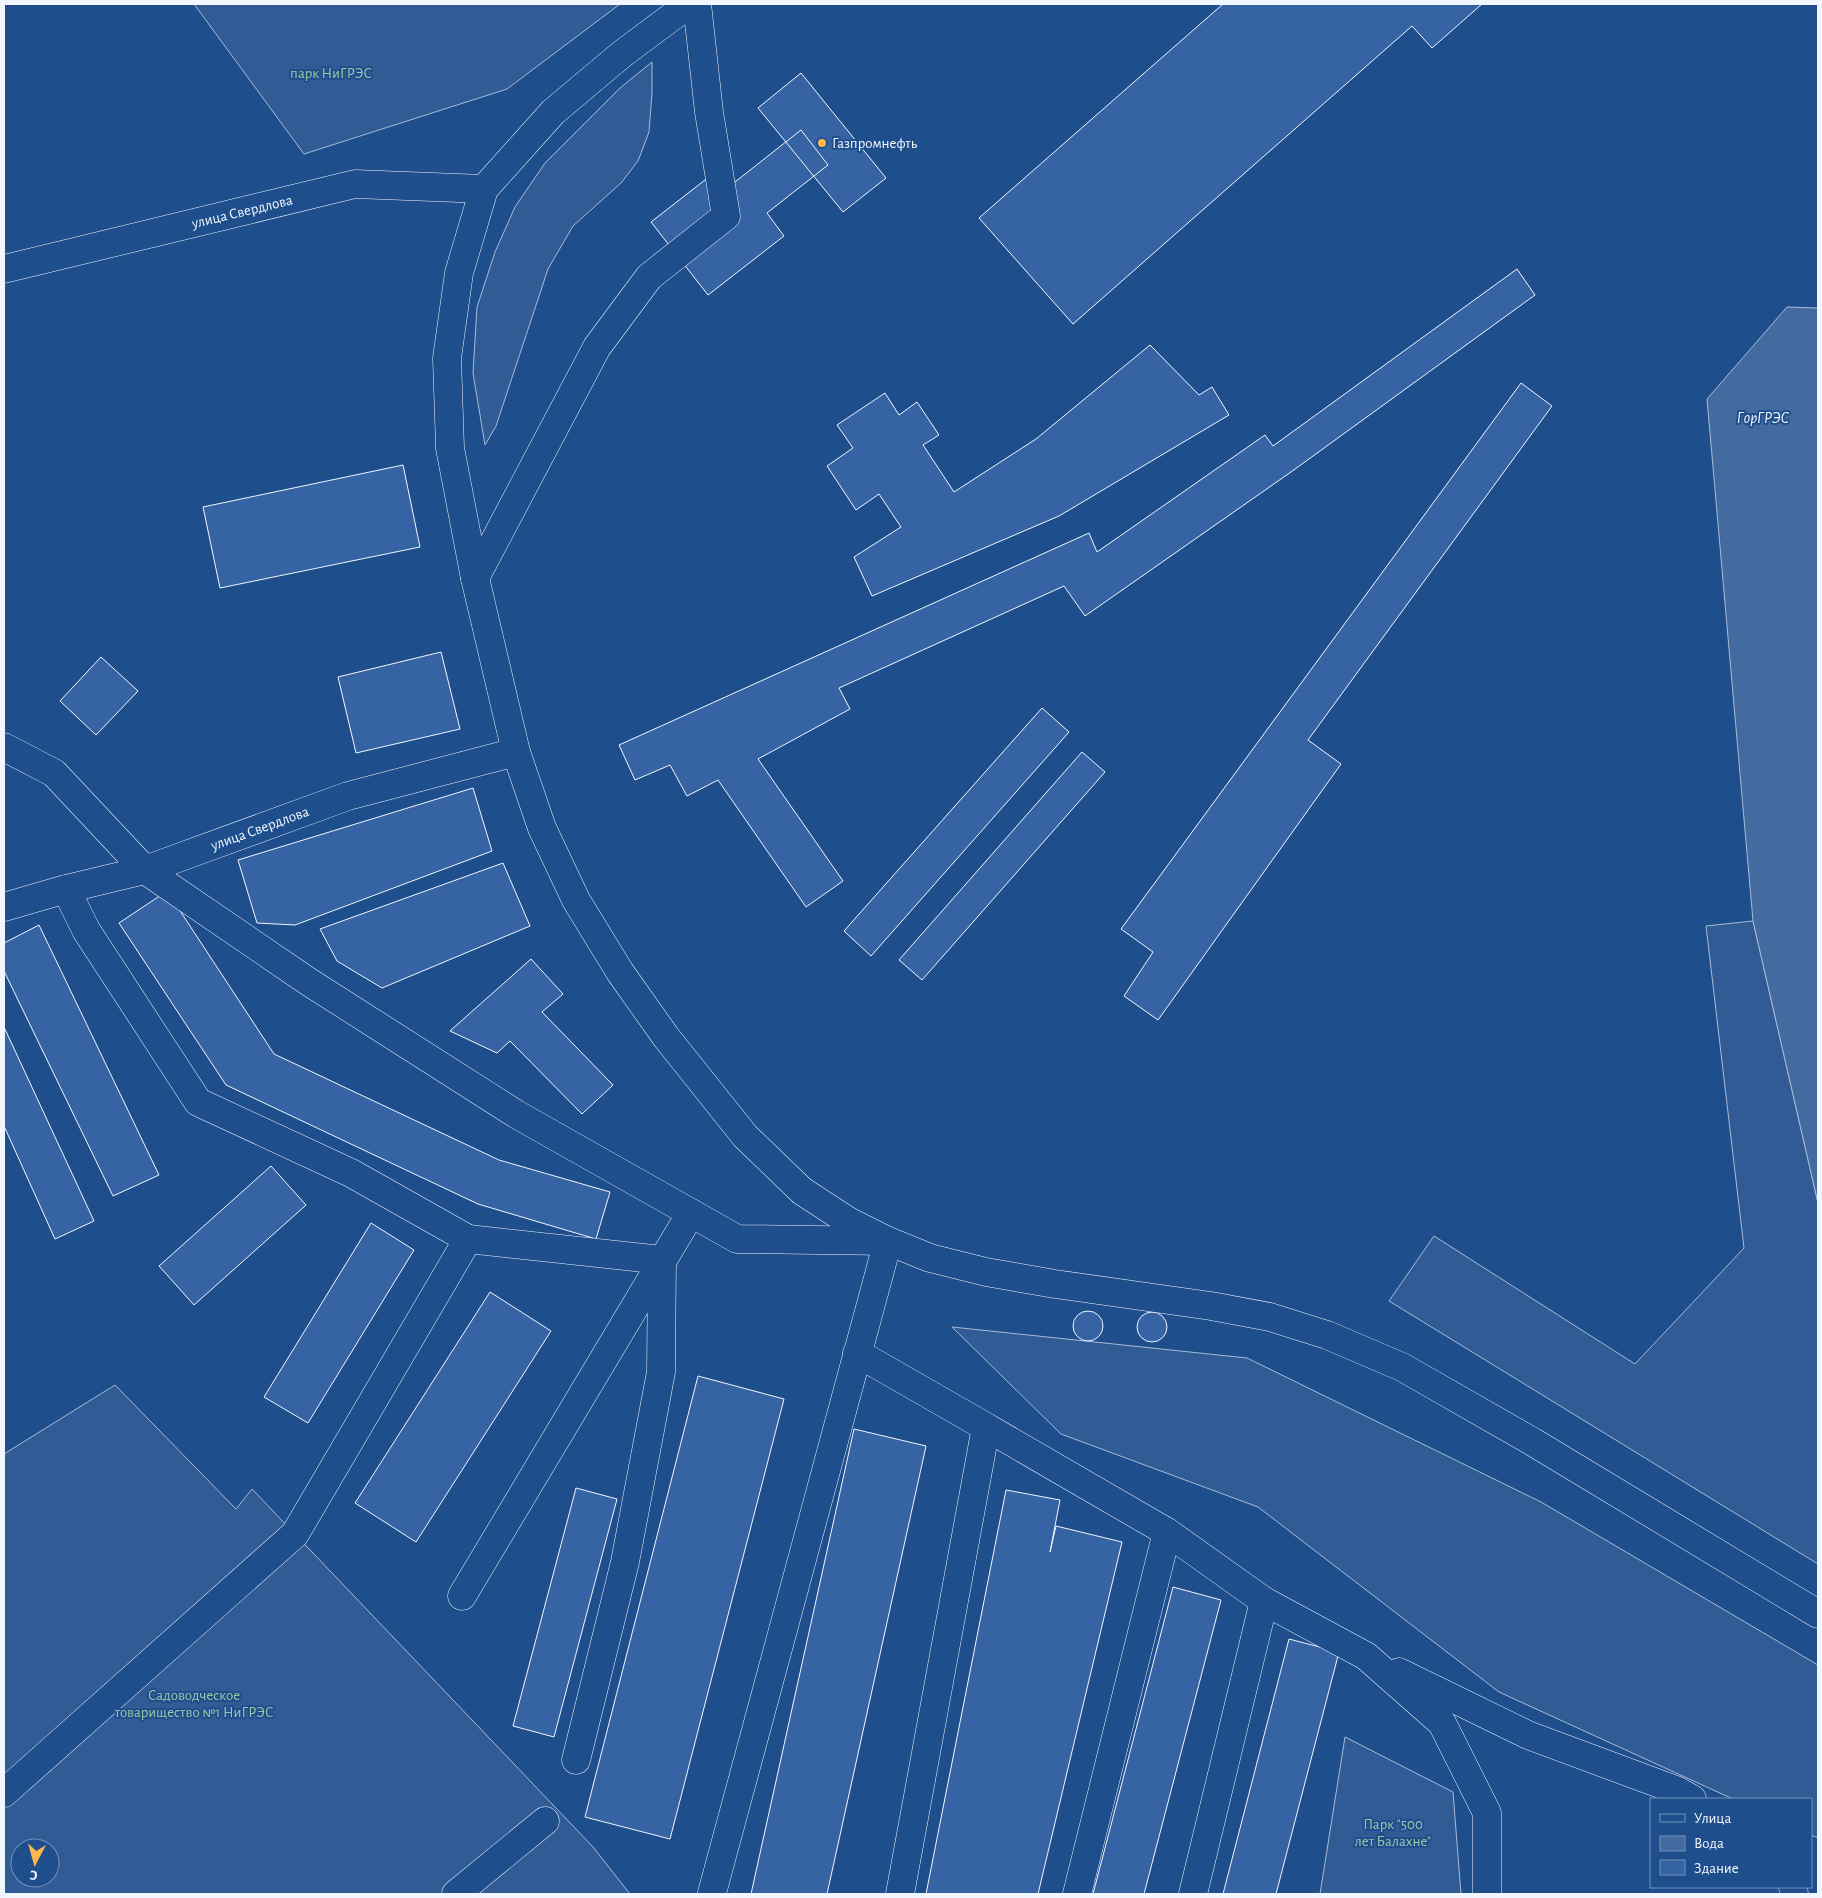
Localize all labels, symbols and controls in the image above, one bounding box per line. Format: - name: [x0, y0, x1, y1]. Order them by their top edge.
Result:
- park label: парк НиГРЭС: [290, 66, 372, 81]
- place label: Газпромнефть: [832, 136, 918, 151]
- marker: Газпромнефть: [816, 137, 828, 149]
- street label: улица Свердлова: [189, 192, 294, 231]
- water label: ГорГРЭС: [1737, 410, 1790, 427]
- street label: улица Свердлова: [208, 803, 311, 853]
- park label: Садоводческое товарищество №1 НиГРЭС: [114, 1688, 273, 1720]
- legend: [1650, 1798, 1812, 1888]
- text: Улица: [1694, 1811, 1731, 1826]
- park label: Парк "500 лет Балахне": [1355, 1817, 1431, 1849]
- text: Вода: [1694, 1836, 1724, 1851]
- north arrow: [10, 1838, 60, 1888]
- text: Здание: [1694, 1861, 1739, 1876]
- text: С: [29, 1868, 38, 1882]

